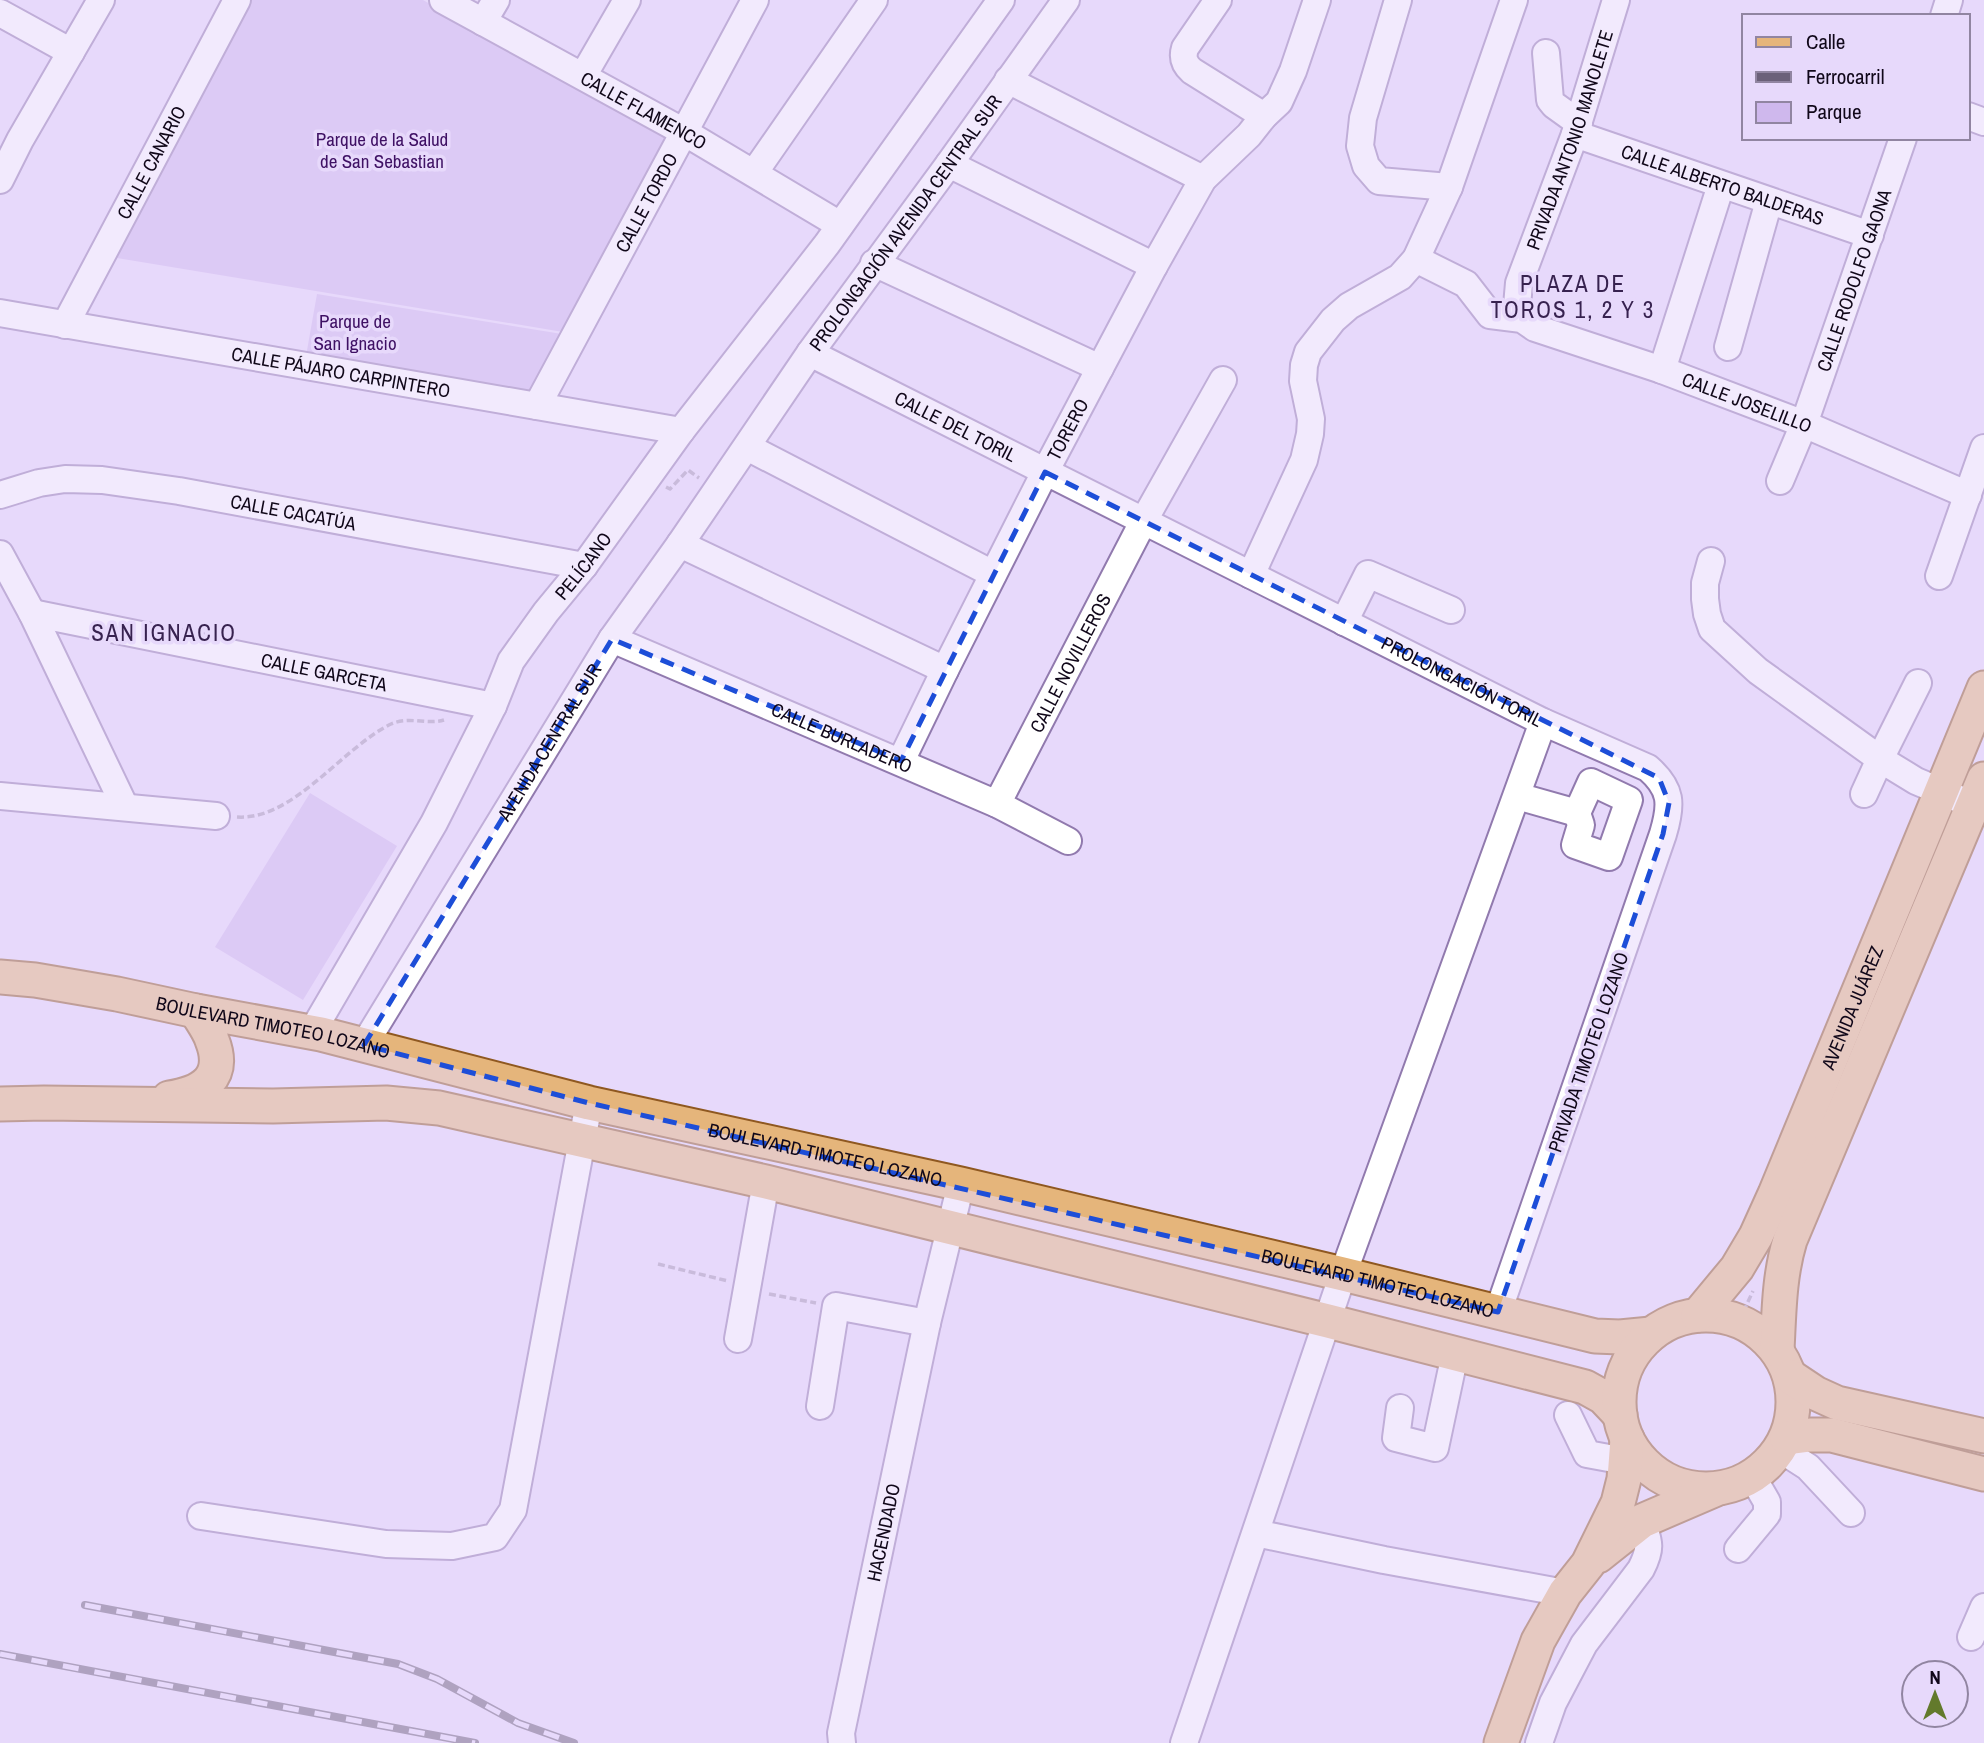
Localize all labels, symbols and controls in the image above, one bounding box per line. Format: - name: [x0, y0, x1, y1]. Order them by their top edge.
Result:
- legend: [1742, 14, 1970, 140]
- street label: PRIVADA ANTONIO MANOLETE: [1520, 27, 1619, 253]
- text: Calle: [1806, 27, 1845, 56]
- text: Ferrocarril: [1806, 62, 1885, 91]
- street label: CALLE FLAMENCO: [576, 65, 712, 156]
- street label: PROLONGACIÓN AVENIDA CENTRAL SUR: [803, 89, 1007, 356]
- text: Parque: [1806, 97, 1862, 126]
- street label: CALLE CANARIO: [110, 101, 192, 224]
- park label: Parque de la Salud de San Sebastian: [316, 126, 448, 174]
- street label: CALLE ALBERTO BALDERAS: [1618, 138, 1827, 231]
- street label: CALLE TORDO: [609, 148, 684, 257]
- street label: CALLE RODOLFO GAONA: [1810, 185, 1898, 375]
- district label: PLAZA DE TOROS 1, 2 Y 3: [1491, 268, 1655, 325]
- park label: Parque de San Ignacio: [313, 308, 397, 356]
- street label: CALLE PÁJARO CARPINTERO: [230, 340, 452, 404]
- street label: CALLE JOSELILLO: [1678, 366, 1816, 439]
- street label: CALLE DEL TORIL: [890, 385, 1021, 468]
- street label: TORERO: [1040, 394, 1095, 465]
- street label: CALLE CACATÚA: [228, 488, 359, 537]
- street label: PELÍCANO: [549, 527, 617, 605]
- street label: CALLE NOVILLEROS: [1023, 589, 1117, 737]
- district label: SAN IGNACIO: [91, 617, 237, 648]
- street label: PROLONGACIÓN TORIL: [1377, 630, 1547, 733]
- street label: CALLE GARCETA: [259, 647, 390, 697]
- street label: AVENIDA CENTRAL SUR: [490, 658, 607, 827]
- street label: CALLE BURLADERO: [767, 696, 916, 779]
- street label: AVENIDA JUÁREZ: [1814, 942, 1889, 1074]
- street label: PRIVADA TIMOTEO LOZANO: [1542, 949, 1634, 1155]
- street label: BOULEVARD TIMOTEO LOZANO: [154, 990, 393, 1064]
- street label: BOULEVARD TIMOTEO LOZANO: [706, 1116, 945, 1193]
- street label: BOULEVARD TIMOTEO LOZANO: [1259, 1242, 1497, 1324]
- street label: HACENDADO: [860, 1481, 906, 1584]
- north arrow: [1900, 1659, 1970, 1729]
- text: N: [1929, 1664, 1941, 1690]

